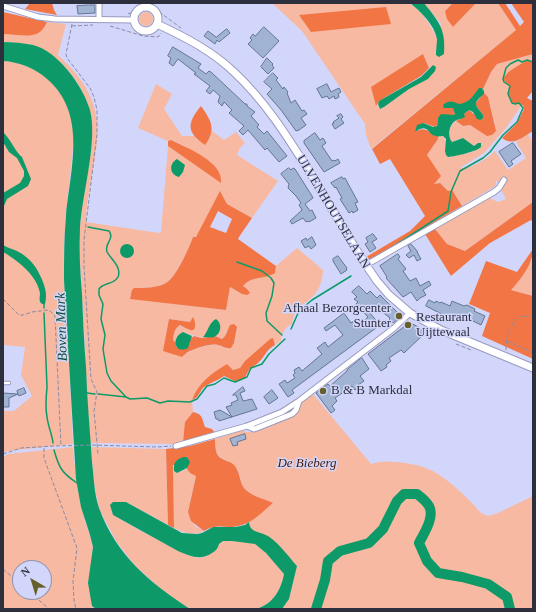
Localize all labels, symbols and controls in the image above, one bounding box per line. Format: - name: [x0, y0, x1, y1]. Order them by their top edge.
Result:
- street label: ULVENHOUTSELAAN: [293, 152, 373, 272]
- water label: Boven Mark: [52, 292, 72, 362]
- place label: Afhaal Bezorgcenter Stunter: [283, 301, 391, 332]
- place label: Restaurant Uijttewaal: [416, 310, 472, 341]
- marker: Afhaal Bezorgcenter Stunter: [394, 311, 404, 321]
- marker: Restaurant Uijttewaal: [403, 320, 413, 330]
- place label: B & B Markdal: [331, 383, 412, 399]
- marker: B & B Markdal: [318, 386, 328, 396]
- park label: De Bieberg: [277, 456, 337, 472]
- north arrow: [12, 560, 52, 600]
- text: N: [18, 564, 32, 579]

